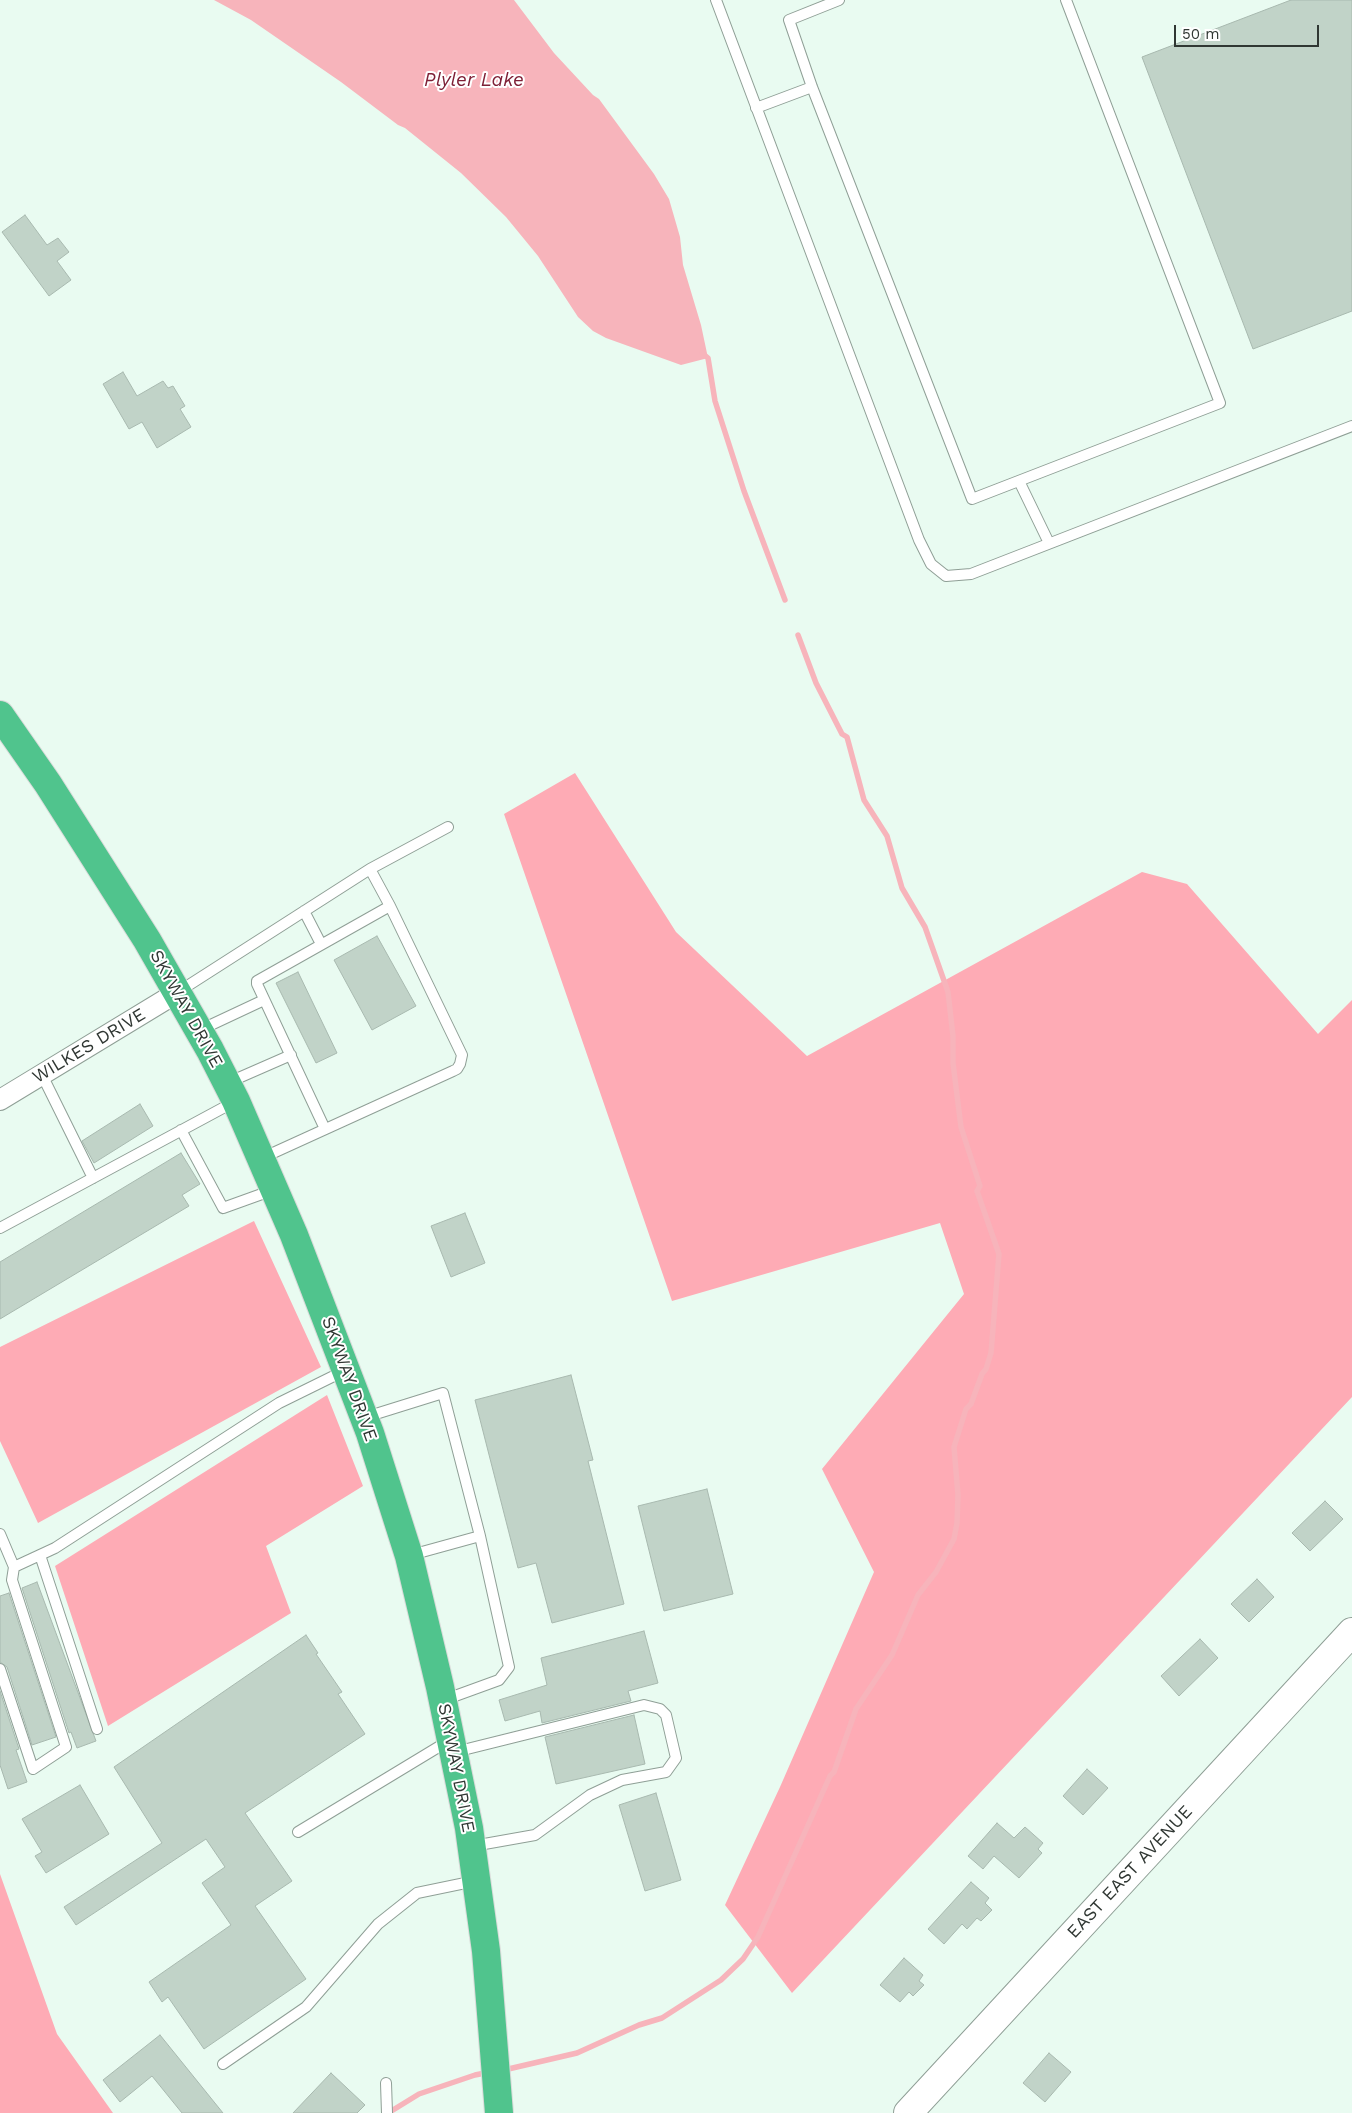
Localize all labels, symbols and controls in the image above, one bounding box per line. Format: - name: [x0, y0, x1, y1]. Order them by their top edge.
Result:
- scale bar: [1177, 15, 1322, 47]
- text: 50 m: [1182, 25, 1219, 43]
- water label: Plyler Lake: [424, 69, 524, 91]
- street label: SKYWAY DRIVE: [145, 947, 227, 1071]
- street label: WILKES DRIVE: [29, 1004, 149, 1088]
- street label: SKYWAY DRIVE: [316, 1314, 382, 1444]
- street label: SKYWAY DRIVE: [433, 1702, 479, 1834]
- street label: EAST EAST AVENUE: [1063, 1801, 1197, 1943]

